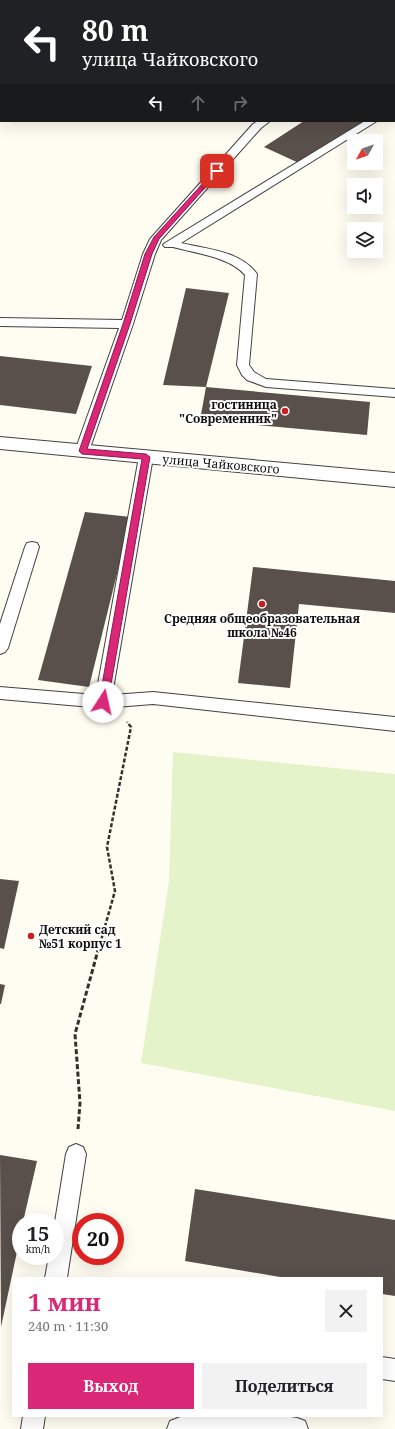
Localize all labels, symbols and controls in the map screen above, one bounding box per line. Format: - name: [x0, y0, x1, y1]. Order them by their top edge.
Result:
- text: 80 m: [82, 11, 149, 49]
- icon: left: [16, 16, 68, 68]
- text: улица Чайковского: [82, 47, 258, 71]
- icon: left: [145, 92, 167, 114]
- icon: ahead: [187, 92, 209, 114]
- icon: right: [229, 92, 251, 114]
- north arrow: [347, 134, 383, 170]
- map controls: [347, 134, 383, 258]
- pin: [200, 154, 234, 188]
- icon: arrive: [206, 160, 228, 182]
- button: sound: [347, 178, 383, 214]
- button: layers: [347, 222, 383, 258]
- place label: гостиница "Современник": [179, 396, 277, 427]
- marker: гостиница "Современник": [280, 406, 290, 416]
- street label: улица Чайковского: [162, 450, 280, 478]
- marker: Средняя общеобразовательная школа №46: [257, 599, 267, 609]
- place label: Средняя общеобразовательная школа №46: [164, 610, 361, 641]
- position arrow: [82, 681, 124, 723]
- place label: Детский сад №51 корпус 1: [39, 921, 122, 952]
- marker: Детский сад №51 корпус 1: [26, 931, 36, 941]
- speed limit sign: 20: [72, 1213, 124, 1265]
- text: 15: [27, 1220, 49, 1247]
- text: km/h: [26, 1242, 50, 1256]
- text: 1 мин: [28, 1285, 101, 1318]
- button: close: [325, 1290, 367, 1332]
- text: 240 m · 11:30: [28, 1317, 108, 1335]
- button: Выход: [28, 1363, 194, 1409]
- button: Поделиться: [202, 1363, 367, 1409]

